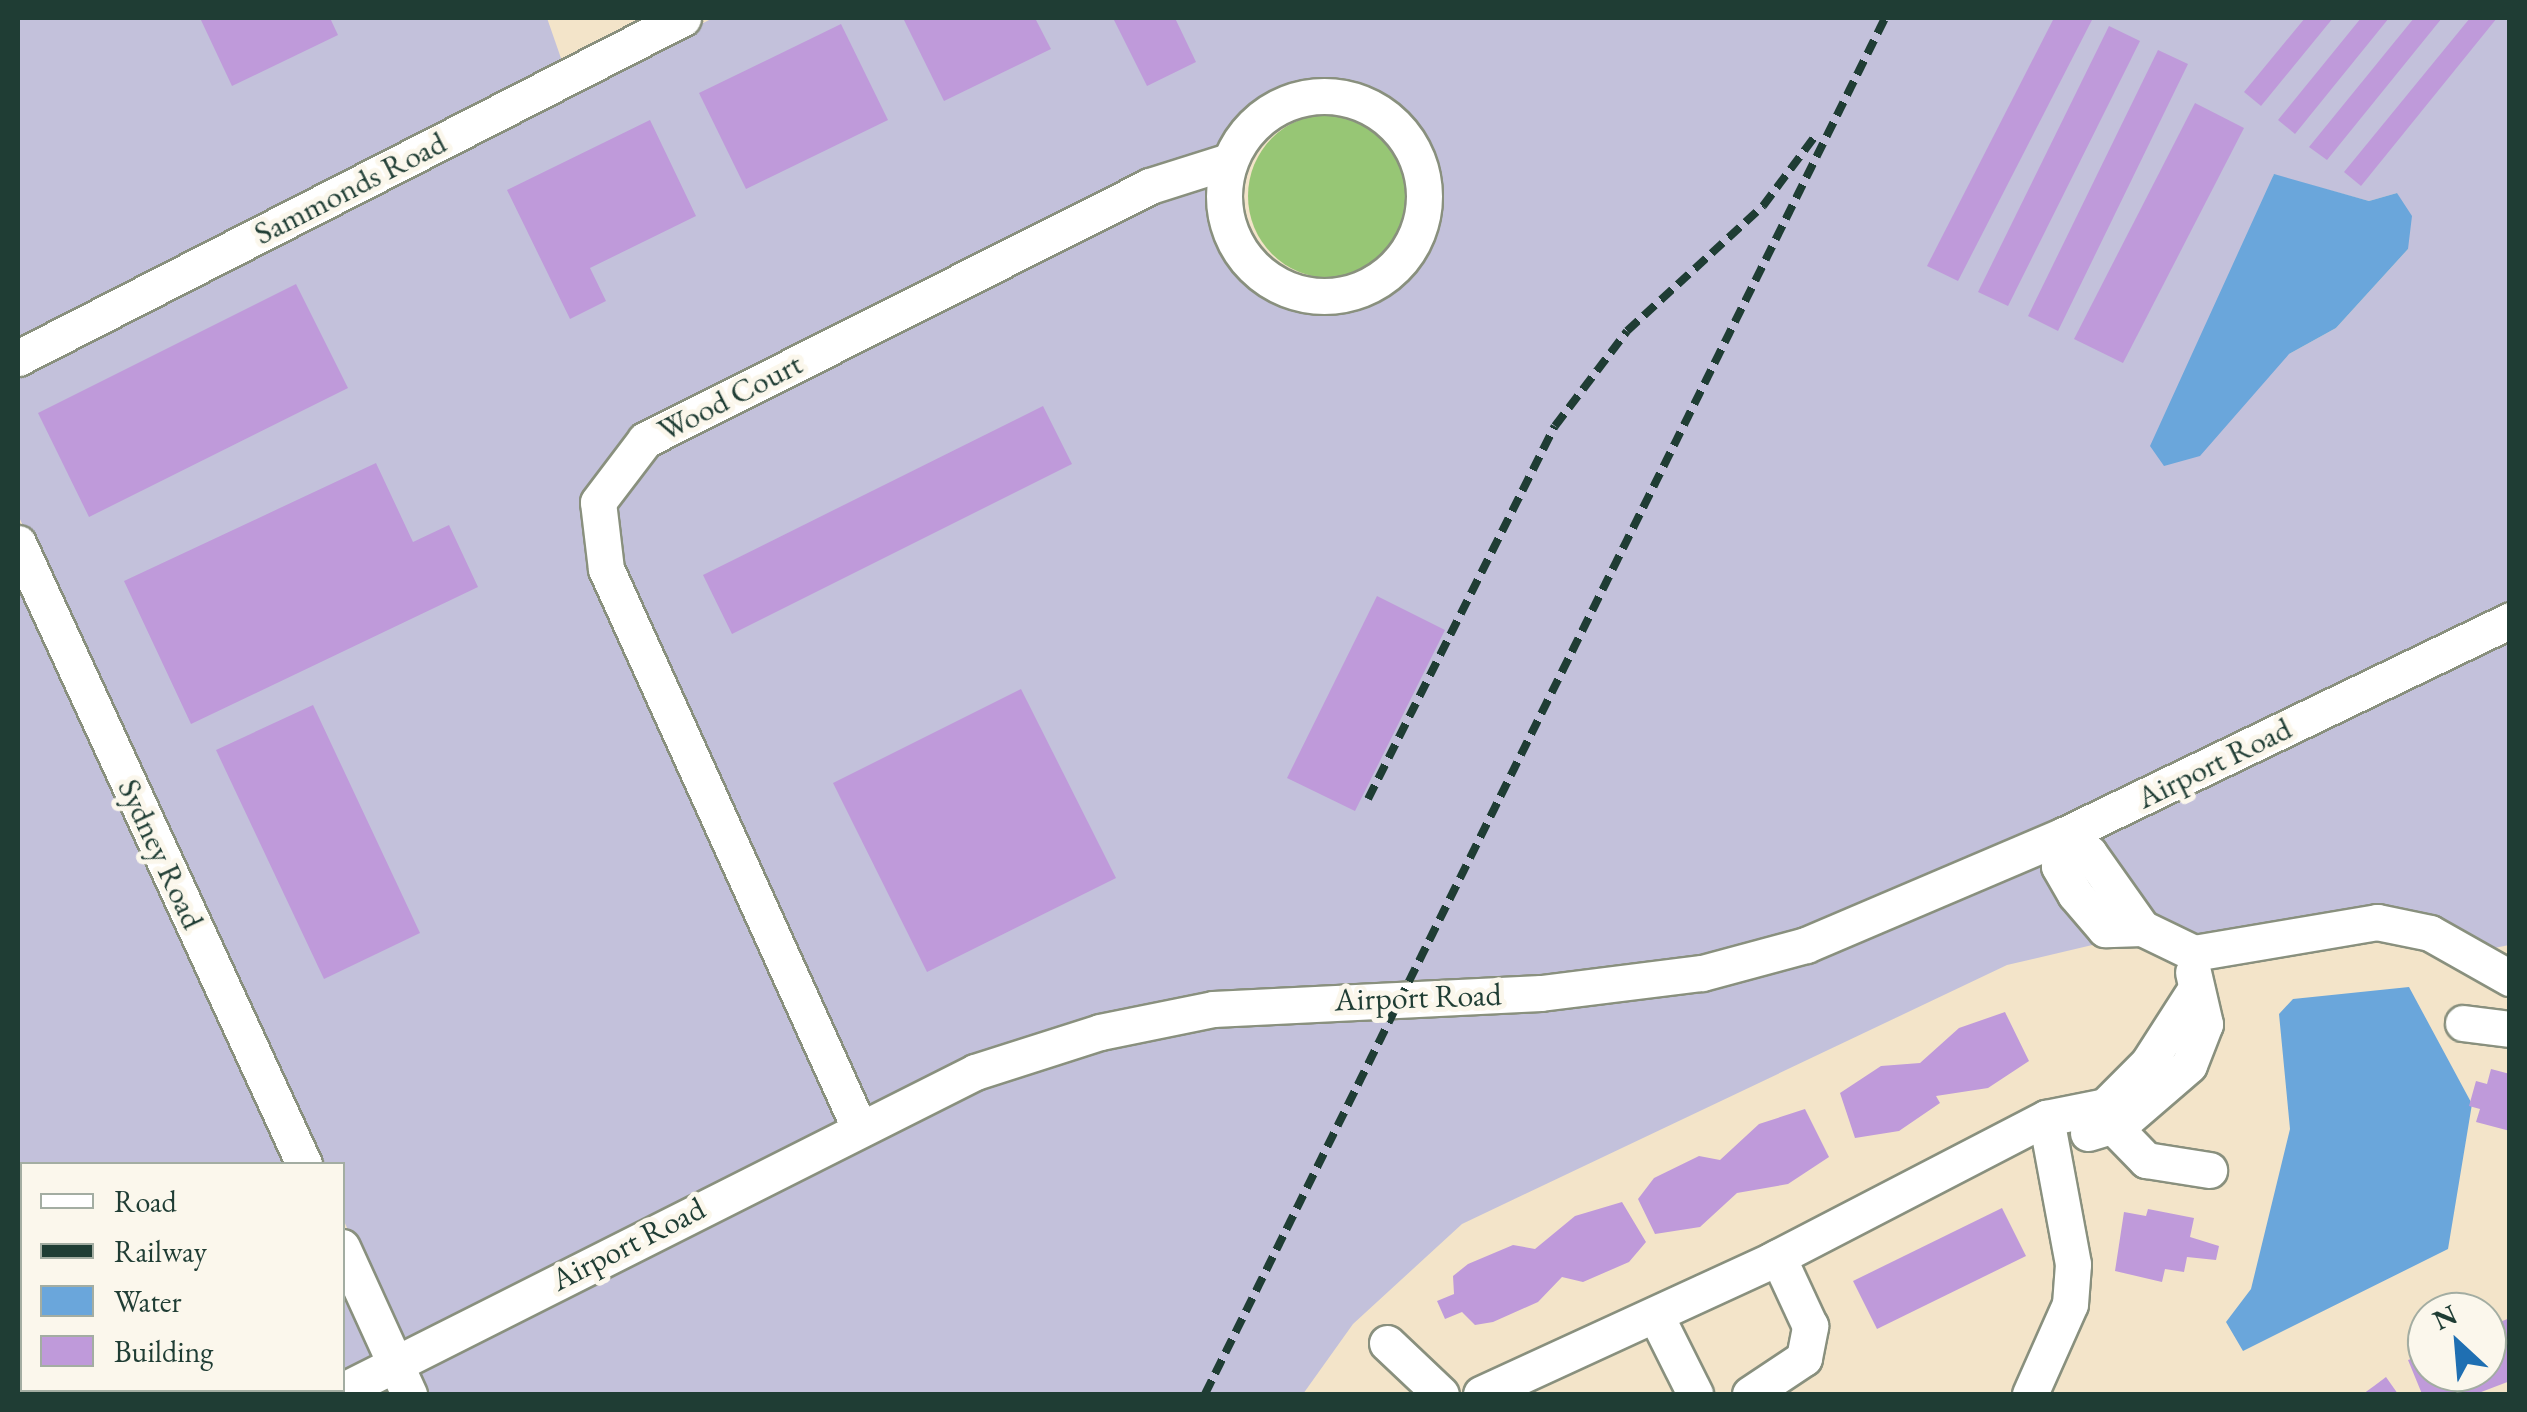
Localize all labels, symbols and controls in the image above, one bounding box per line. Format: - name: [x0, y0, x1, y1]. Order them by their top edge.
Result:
- street label: Sammonds Road: [248, 123, 452, 253]
- street label: Wood Court: [652, 344, 808, 450]
- street label: Airport Road: [2130, 709, 2298, 817]
- street label: Sydney Road: [110, 773, 212, 935]
- street label: Airport Road: [1334, 975, 1502, 1019]
- legend: [20, 1162, 345, 1392]
- text: Road: [114, 1182, 177, 1221]
- street label: Airport Road: [545, 1189, 711, 1299]
- text: Railway: [114, 1232, 207, 1271]
- text: Water: [114, 1282, 182, 1321]
- north arrow: [2407, 1292, 2507, 1392]
- text: N: [2427, 1296, 2463, 1338]
- text: Building: [114, 1332, 213, 1371]

